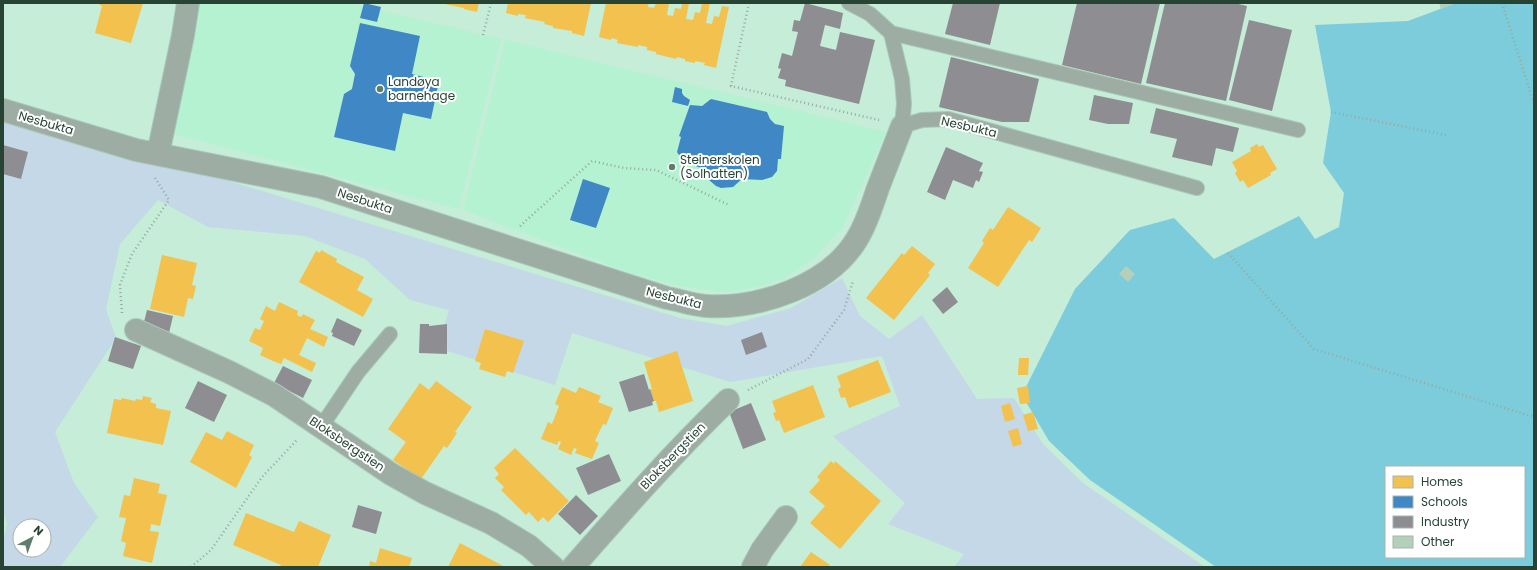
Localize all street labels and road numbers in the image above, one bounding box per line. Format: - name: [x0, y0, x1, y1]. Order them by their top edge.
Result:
- street label: Nesbukta: [17, 107, 76, 138]
- street label: Nesbukta: [940, 112, 999, 141]
- street label: Nesbukta: [336, 184, 395, 217]
- street label: Nesbukta: [645, 282, 704, 313]
- street label: Bloksbergstien: [306, 412, 388, 475]
- street label: Bloksbergstien: [636, 418, 709, 493]

